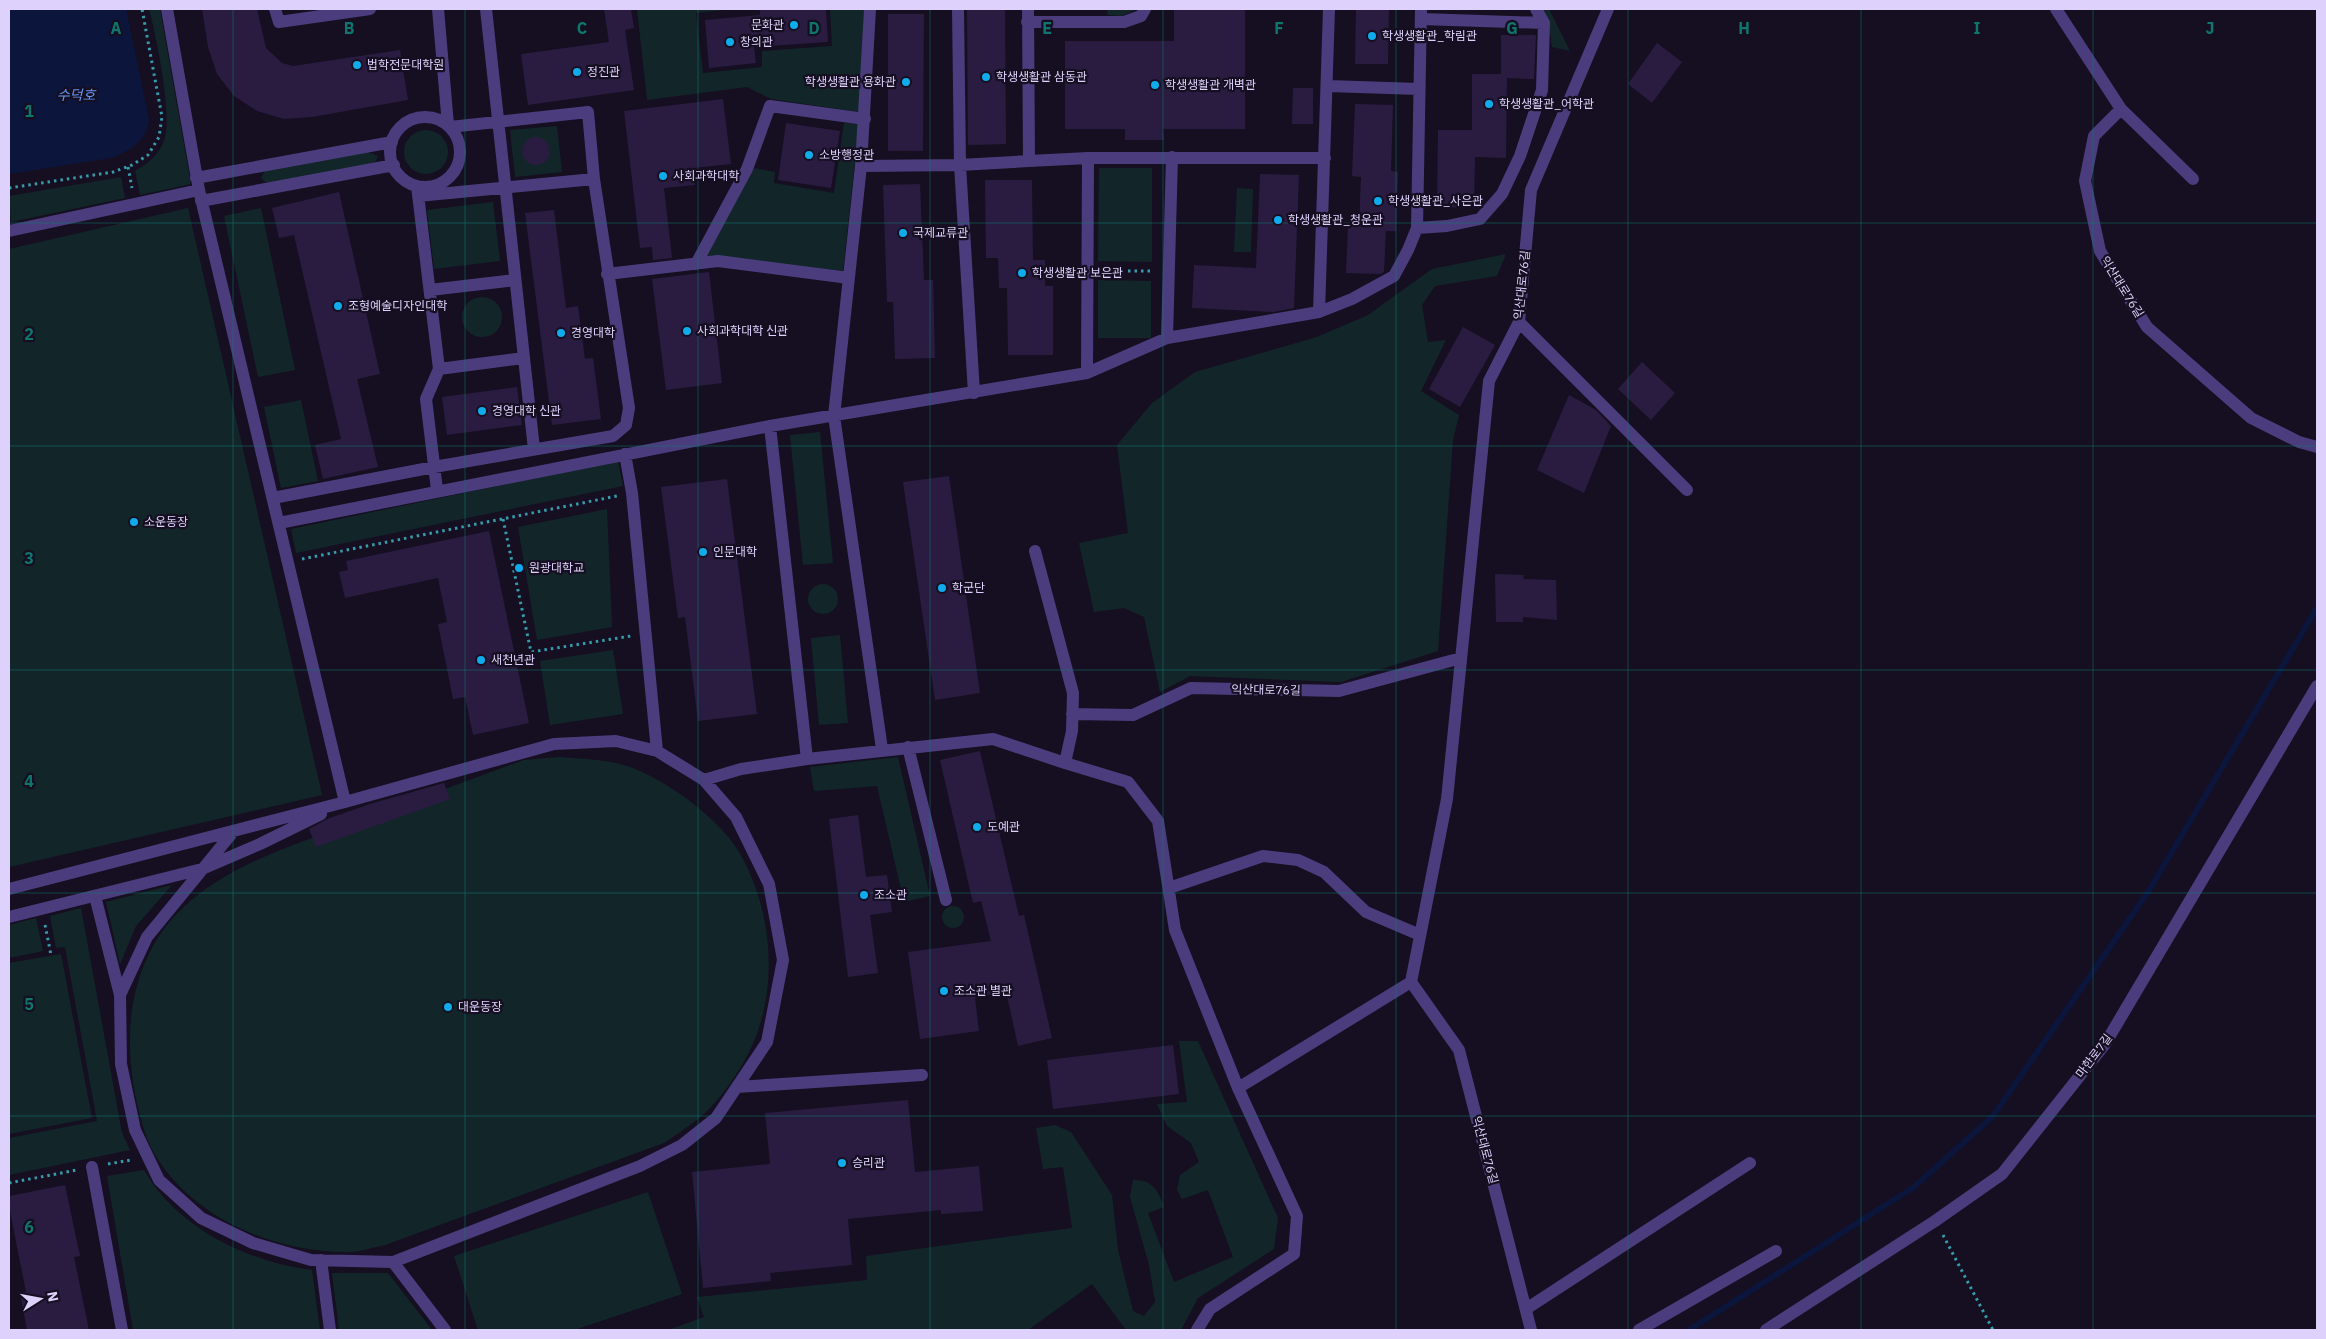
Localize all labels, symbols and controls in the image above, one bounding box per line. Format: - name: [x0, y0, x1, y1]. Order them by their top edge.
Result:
- place label: 문화관: [751, 17, 784, 32]
- text: A: [111, 18, 122, 38]
- text: B: [344, 18, 355, 38]
- text: C: [577, 18, 587, 38]
- text: D: [808, 18, 820, 38]
- text: E: [1042, 18, 1052, 38]
- text: F: [1274, 18, 1284, 38]
- text: G: [1506, 18, 1518, 38]
- text: H: [1738, 18, 1750, 38]
- text: I: [1974, 18, 1981, 38]
- text: J: [2206, 18, 2214, 38]
- marker: 문화관: [788, 19, 800, 31]
- place label: 학생생활관_학림관: [1382, 28, 1477, 43]
- marker: 학생생활관_학림관: [1366, 30, 1378, 42]
- place label: 창의관: [740, 34, 773, 49]
- marker: 창의관: [724, 36, 736, 48]
- place label: 법학전문대학원: [367, 57, 444, 72]
- marker: 법학전문대학원: [351, 59, 363, 71]
- place label: 정진관: [587, 64, 620, 79]
- marker: 정진관: [571, 66, 583, 78]
- place label: 학생생활관 삼동관: [996, 69, 1087, 84]
- marker: 학생생활관 삼동관: [980, 71, 992, 83]
- place label: 학생생활관 용화관: [805, 74, 896, 89]
- marker: 학생생활관 용화관: [900, 76, 912, 88]
- place label: 학생생활관 개벽관: [1165, 77, 1256, 92]
- marker: 학생생활관 개벽관: [1149, 79, 1161, 91]
- water label: 수덕호: [57, 86, 96, 104]
- place label: 학생생활관_어학관: [1499, 96, 1594, 111]
- marker: 학생생활관_어학관: [1483, 98, 1495, 110]
- text: 1: [24, 101, 34, 121]
- place label: 소방행정관: [819, 147, 874, 162]
- marker: 소방행정관: [803, 149, 815, 161]
- place label: 사회과학대학: [673, 168, 739, 183]
- marker: 사회과학대학: [657, 170, 669, 182]
- place label: 학생생활관_사은관: [1388, 193, 1483, 208]
- marker: 학생생활관_사은관: [1372, 195, 1384, 207]
- place label: 학생생활관_청운관: [1288, 212, 1383, 227]
- marker: 학생생활관_청운관: [1272, 214, 1284, 226]
- place label: 국제교류관: [913, 225, 968, 240]
- marker: 국제교류관: [897, 227, 909, 239]
- street label: 익산대로76길: [1510, 250, 1533, 320]
- street label: 익산대로76길: [2098, 253, 2147, 320]
- place label: 학생생활관 보은관: [1032, 265, 1123, 280]
- marker: 학생생활관 보은관: [1016, 267, 1028, 279]
- place label: 조형예술디자인대학: [348, 298, 447, 313]
- marker: 조형예술디자인대학: [332, 300, 344, 312]
- place label: 사회과학대학 신관: [697, 323, 788, 338]
- text: 2: [24, 324, 34, 344]
- place label: 경영대학: [571, 325, 615, 340]
- marker: 사회과학대학 신관: [681, 325, 693, 337]
- marker: 경영대학: [555, 327, 567, 339]
- place label: 경영대학 신관: [492, 403, 561, 418]
- marker: 경영대학 신관: [476, 405, 488, 417]
- place label: 소운동장: [144, 514, 188, 529]
- marker: 소운동장: [128, 516, 140, 528]
- place label: 인문대학: [713, 544, 757, 559]
- marker: 인문대학: [697, 546, 709, 558]
- text: 3: [24, 548, 34, 568]
- place label: 원광대학교: [529, 560, 584, 575]
- marker: 원광대학교: [513, 562, 525, 574]
- place label: 학군단: [952, 580, 985, 595]
- marker: 학군단: [936, 582, 948, 594]
- place label: 새천년관: [491, 652, 535, 667]
- marker: 새천년관: [475, 654, 487, 666]
- street label: 익산대로76길: [1231, 681, 1301, 698]
- text: 4: [24, 771, 34, 791]
- place label: 도예관: [987, 819, 1020, 834]
- marker: 도예관: [971, 821, 983, 833]
- place label: 조소관: [874, 887, 907, 902]
- marker: 조소관: [858, 889, 870, 901]
- place label: 조소관 별관: [954, 983, 1012, 998]
- marker: 조소관 별관: [938, 985, 950, 997]
- text: 5: [24, 994, 34, 1014]
- place label: 대운동장: [458, 999, 502, 1014]
- marker: 대운동장: [442, 1001, 454, 1013]
- street label: 마한로7길: [2072, 1031, 2115, 1081]
- street label: 익산대로76길: [1469, 1114, 1502, 1185]
- place label: 승리관: [852, 1155, 885, 1170]
- marker: 승리관: [836, 1157, 848, 1169]
- text: 6: [24, 1217, 34, 1237]
- north arrow: [15, 1274, 65, 1324]
- text: N: [43, 1290, 63, 1303]

